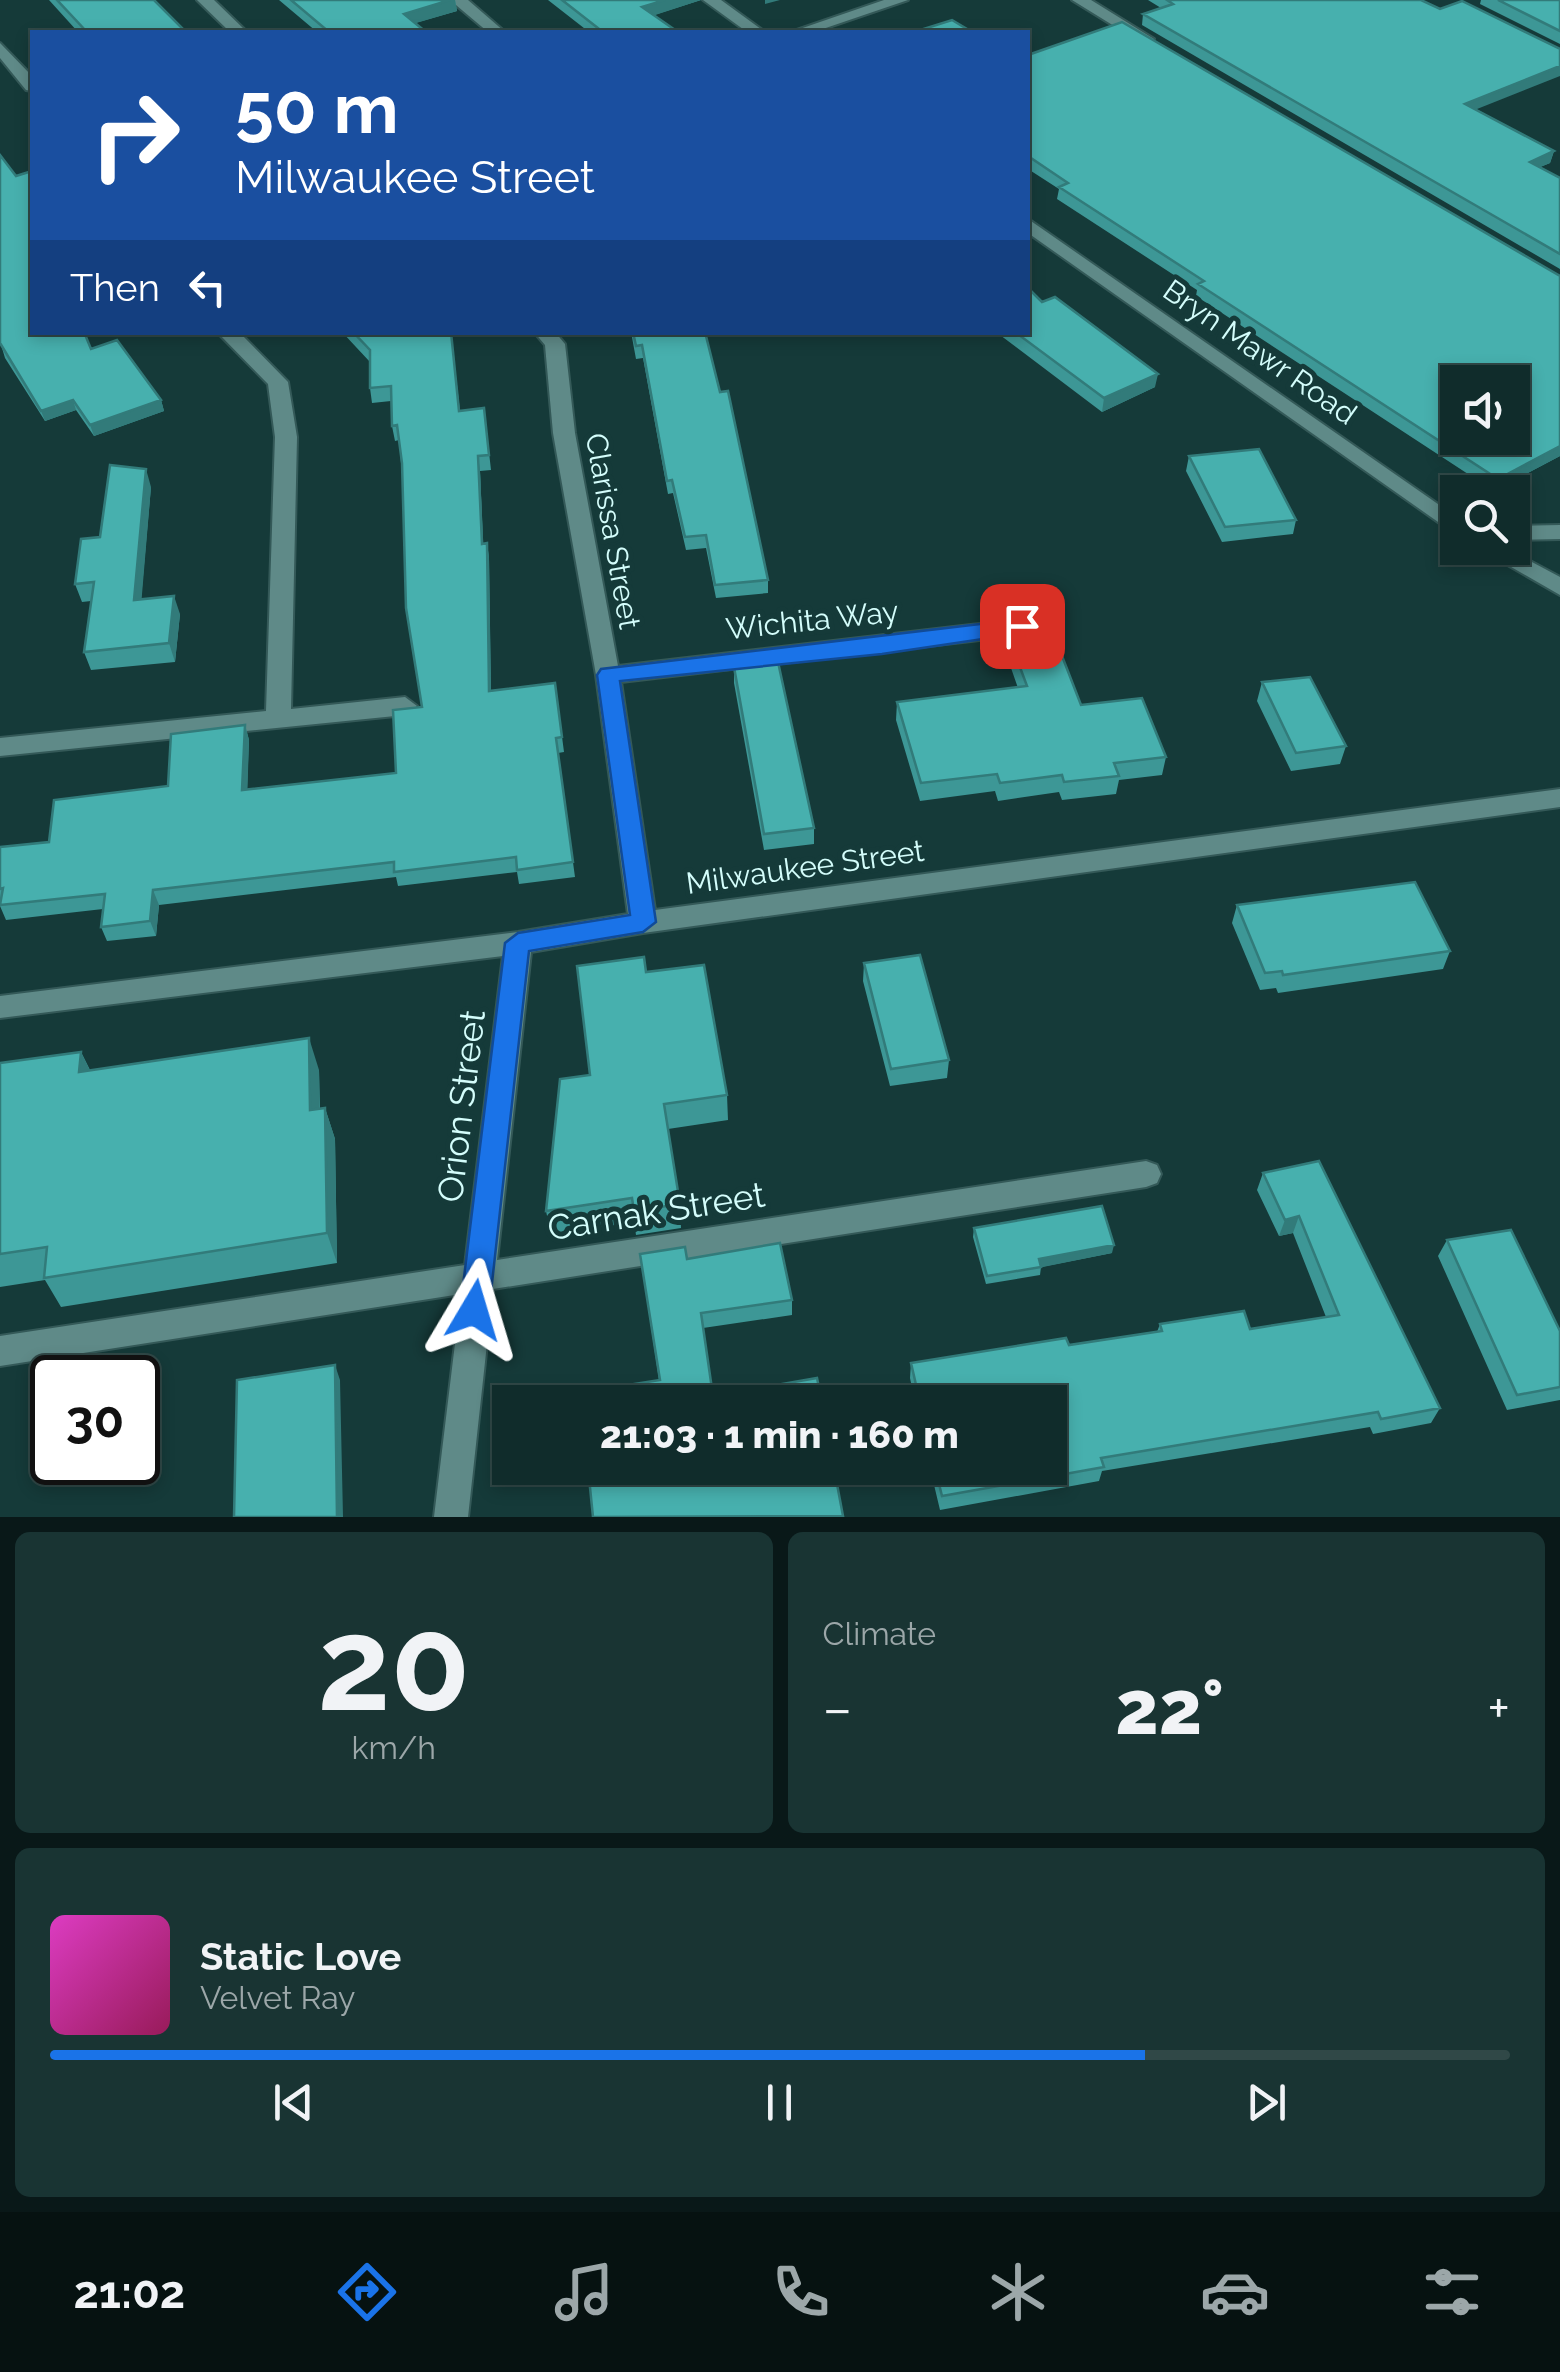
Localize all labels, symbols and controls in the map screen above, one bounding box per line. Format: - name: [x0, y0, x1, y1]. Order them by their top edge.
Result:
- text: 50 m: [235, 67, 399, 149]
- icon: right: [70, 70, 200, 200]
- text: Milwaukee Street: [235, 151, 595, 204]
- icon: left: [180, 260, 235, 315]
- text: Then: [70, 265, 160, 310]
- street label: Bryn Mawr Road: [1157, 272, 1363, 432]
- map controls: [1440, 365, 1530, 565]
- button: sound: [1440, 365, 1530, 455]
- street label: Clarissa Street: [579, 430, 647, 632]
- button: search: [1440, 475, 1530, 565]
- pin: [980, 584, 1065, 669]
- street label: Wichita Way: [724, 594, 900, 646]
- icon: arrive: [995, 599, 1050, 654]
- street label: Milwaukee Street: [684, 833, 926, 901]
- street label: Orion Street: [429, 1007, 493, 1204]
- street label: Carnak Street: [544, 1174, 768, 1248]
- position arrow: [422, 1258, 526, 1362]
- speed limit sign: 30: [30, 1355, 160, 1485]
- text: 21:03 · 1 min · 160 m: [600, 1412, 959, 1457]
- text: 20: [317, 1588, 470, 1740]
- text: Climate: [823, 1615, 936, 1652]
- text: 22°: [1115, 1663, 1224, 1752]
- text: −: [823, 1676, 852, 1741]
- text: +: [1487, 1676, 1510, 1741]
- text: km/h: [352, 1729, 436, 1766]
- text: Static Love: [200, 1934, 401, 1979]
- text: Velvet Ray: [200, 1979, 355, 2016]
- icon: previous: [266, 2075, 321, 2130]
- icon: pause: [752, 2075, 807, 2130]
- icon: next: [1239, 2075, 1294, 2130]
- icon: directions: [332, 2257, 402, 2327]
- icon: music: [549, 2257, 619, 2327]
- icon: phone: [766, 2257, 836, 2327]
- icon: climate: [983, 2257, 1053, 2327]
- icon: car: [1200, 2257, 1270, 2327]
- icon: filters: [1417, 2257, 1487, 2327]
- text: 21:02: [73, 2266, 185, 2319]

